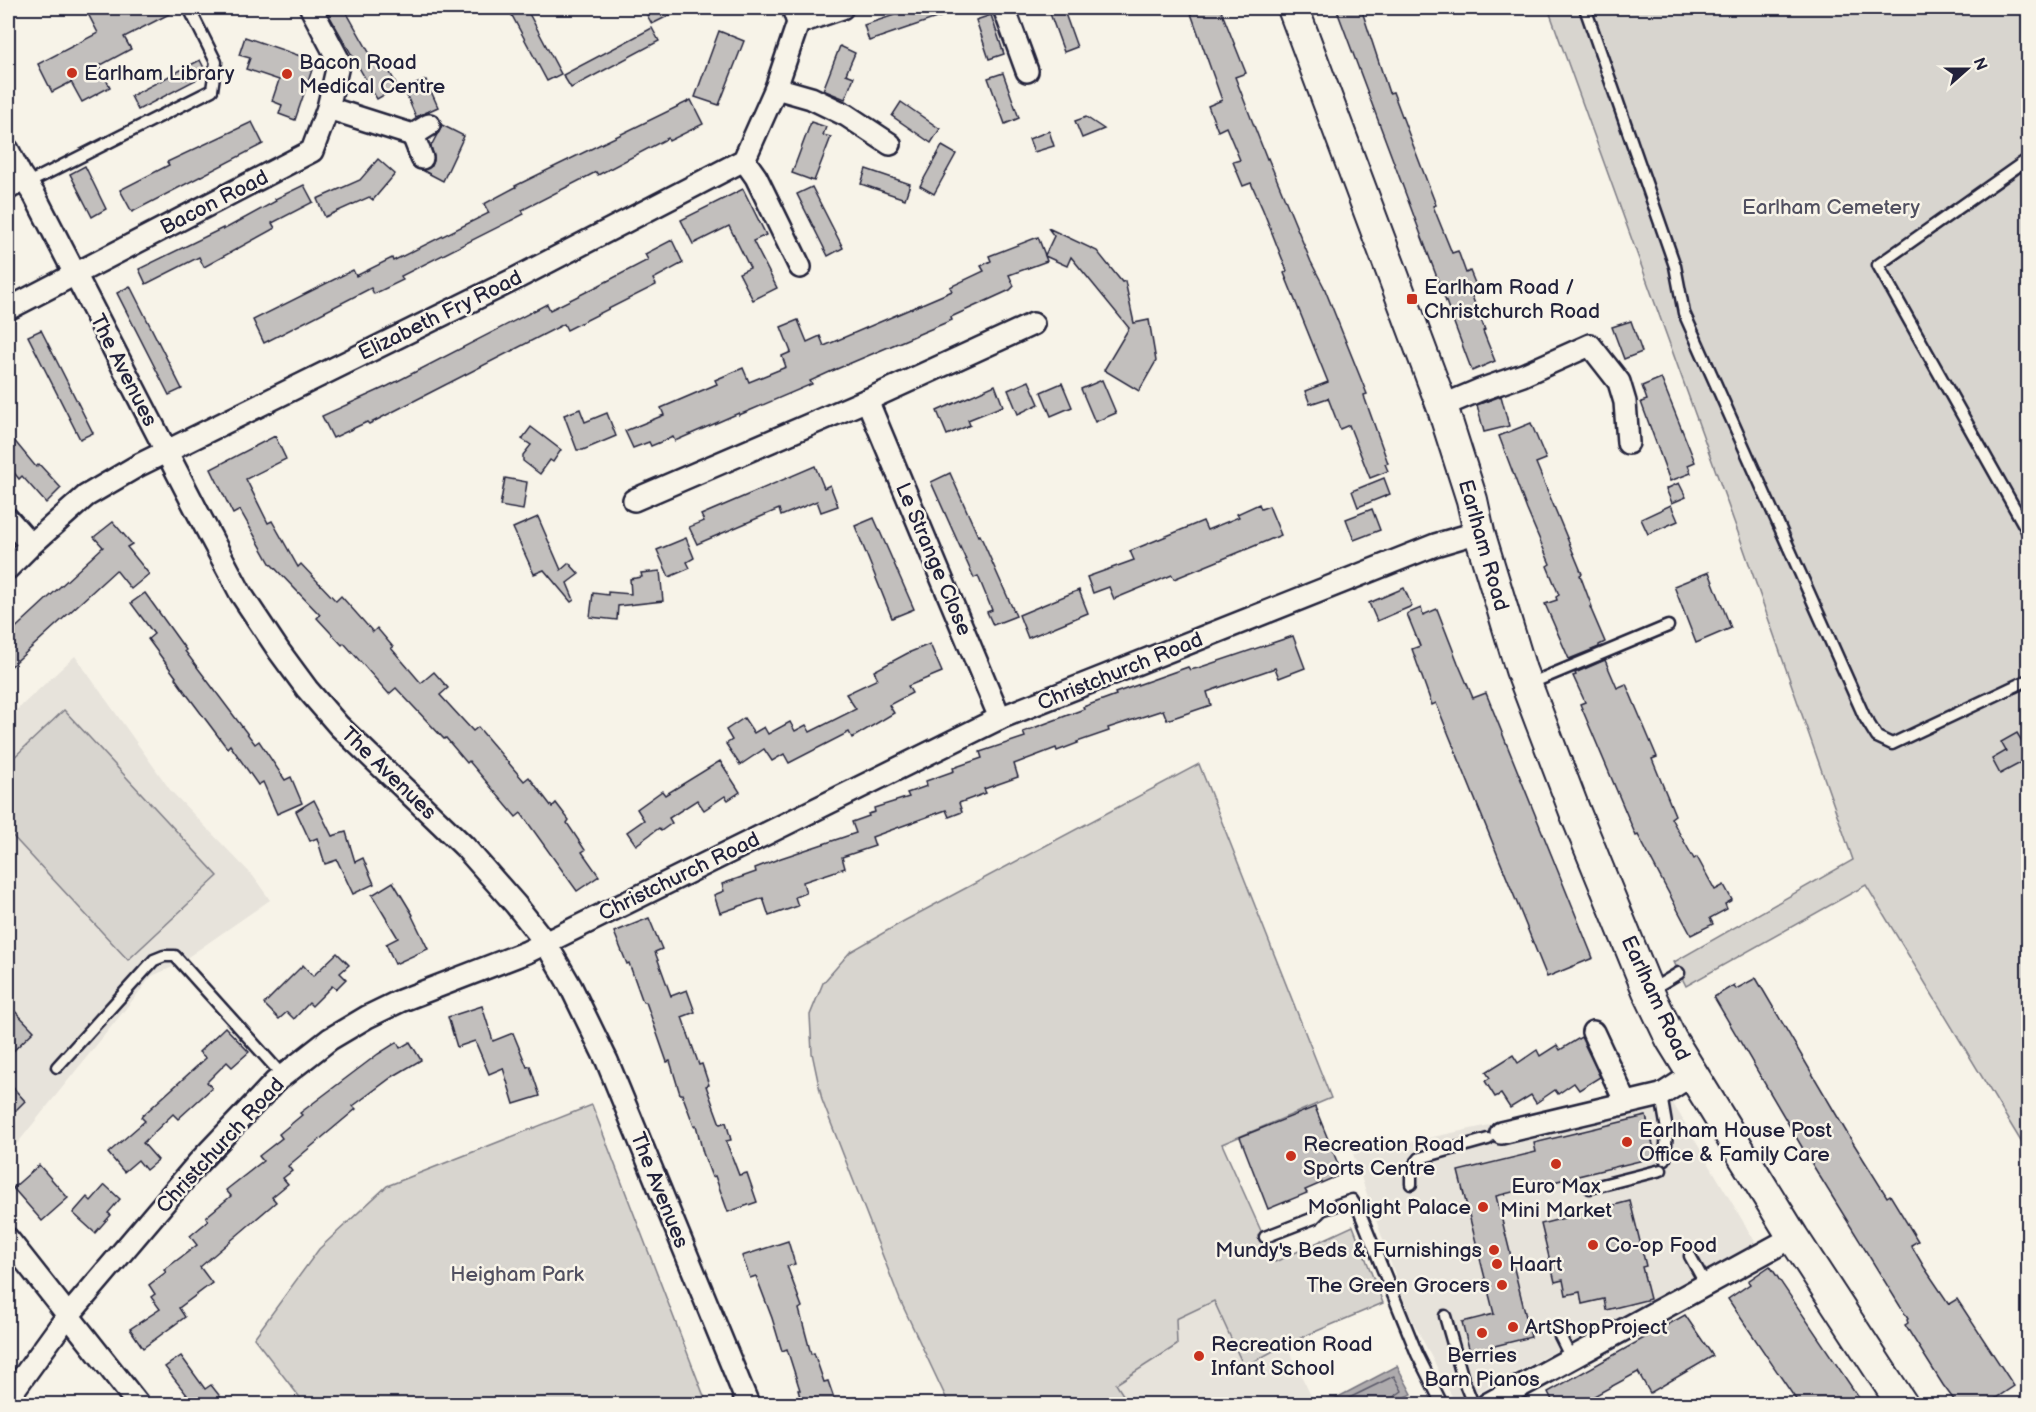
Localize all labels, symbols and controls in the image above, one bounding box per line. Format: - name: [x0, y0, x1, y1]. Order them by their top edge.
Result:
- north arrow: [1937, 39, 1997, 99]
- place label: Bacon Road Medical Centre: [299, 50, 445, 99]
- text: N: [1969, 55, 1991, 73]
- place label: Earlham Library: [84, 61, 235, 86]
- marker: Earlham Library: [65, 66, 79, 80]
- marker: Bacon Road Medical Centre: [280, 67, 294, 81]
- street label: Bacon Road: [156, 165, 272, 240]
- park label: Earlham Cemetery: [1742, 195, 1921, 220]
- street label: Elizabeth Fry Road: [354, 265, 526, 366]
- place label: Earlham Road / Christchurch Road: [1424, 275, 1600, 324]
- marker: Earlham Road / Christchurch Road: [1405, 292, 1419, 306]
- street label: The Avenues: [85, 310, 163, 431]
- street label: Earlham Road: [1453, 477, 1514, 614]
- street label: Le Strange Close: [890, 479, 977, 639]
- street label: Christchurch Road: [1034, 627, 1206, 716]
- street label: The Avenues: [336, 722, 441, 825]
- street label: Christchurch Road: [595, 827, 764, 926]
- street label: Earlham Road: [1616, 932, 1695, 1065]
- street label: Christchurch Road: [151, 1072, 290, 1218]
- place label: Earlham House Post Office & Family Care: [1639, 1118, 1833, 1167]
- street label: The Avenues: [625, 1129, 694, 1252]
- place label: Recreation Road Sports Centre: [1303, 1132, 1465, 1181]
- marker: Earlham House Post Office & Family Care: [1620, 1135, 1634, 1149]
- marker: Recreation Road Sports Centre: [1284, 1149, 1298, 1163]
- marker: Euro Max Mini Market: [1549, 1157, 1563, 1171]
- place label: Euro Max Mini Market: [1500, 1174, 1612, 1223]
- place label: Moonlight Palace: [1307, 1195, 1471, 1220]
- marker: Moonlight Palace: [1476, 1200, 1490, 1214]
- place label: Co-op Food: [1605, 1233, 1717, 1258]
- place label: Mundy's Beds & Furnishings: [1215, 1238, 1482, 1263]
- marker: Co-op Food: [1586, 1238, 1600, 1252]
- marker: Mundy's Beds & Furnishings: [1487, 1243, 1501, 1257]
- place label: Haart: [1509, 1252, 1563, 1277]
- marker: Haart: [1490, 1257, 1504, 1271]
- park label: Heigham Park: [450, 1262, 584, 1287]
- place label: The Green Grocers: [1306, 1273, 1490, 1298]
- marker: The Green Grocers: [1495, 1278, 1509, 1292]
- place label: ArtShopProject: [1525, 1315, 1668, 1340]
- marker: ArtShopProject: [1506, 1320, 1520, 1334]
- marker: Berries Barn Pianos: [1475, 1326, 1489, 1340]
- place label: Recreation Road Infant School: [1211, 1332, 1373, 1381]
- place label: Berries Barn Pianos: [1424, 1343, 1540, 1392]
- marker: Recreation Road Infant School: [1192, 1349, 1206, 1363]

